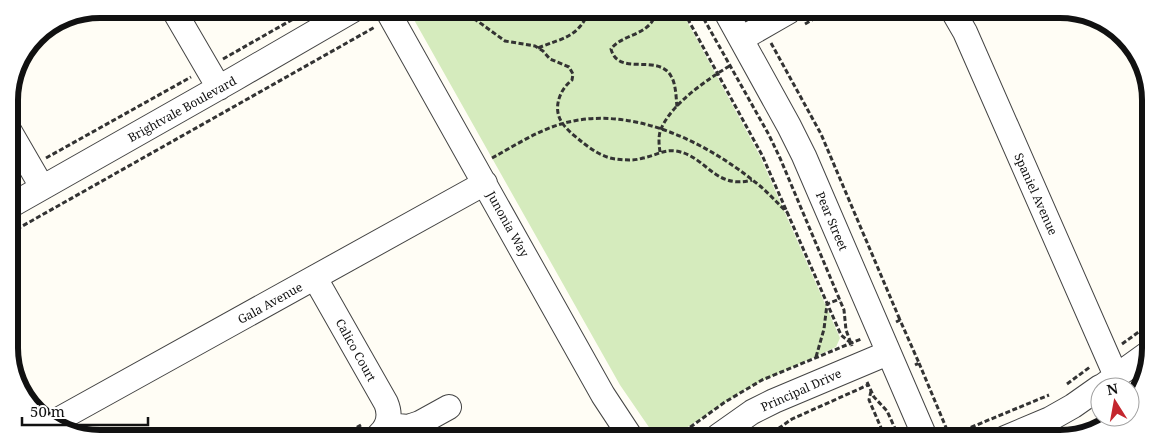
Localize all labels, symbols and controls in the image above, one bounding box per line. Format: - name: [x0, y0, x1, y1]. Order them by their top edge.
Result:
- street label: Brightvale Boulevard: [125, 72, 240, 146]
- street label: Spaniel Avenue: [1010, 150, 1062, 238]
- street label: Junonia Way: [482, 187, 533, 260]
- street label: Pear Street: [812, 189, 852, 253]
- street label: Gala Avenue: [234, 278, 306, 328]
- street label: Calico Court: [332, 316, 380, 384]
- street label: Principal Drive: [758, 365, 844, 415]
- north arrow: [1090, 377, 1140, 427]
- text: N: [1105, 378, 1120, 399]
- scale bar: [22, 394, 149, 426]
- text: 50 m: [30, 401, 65, 421]

